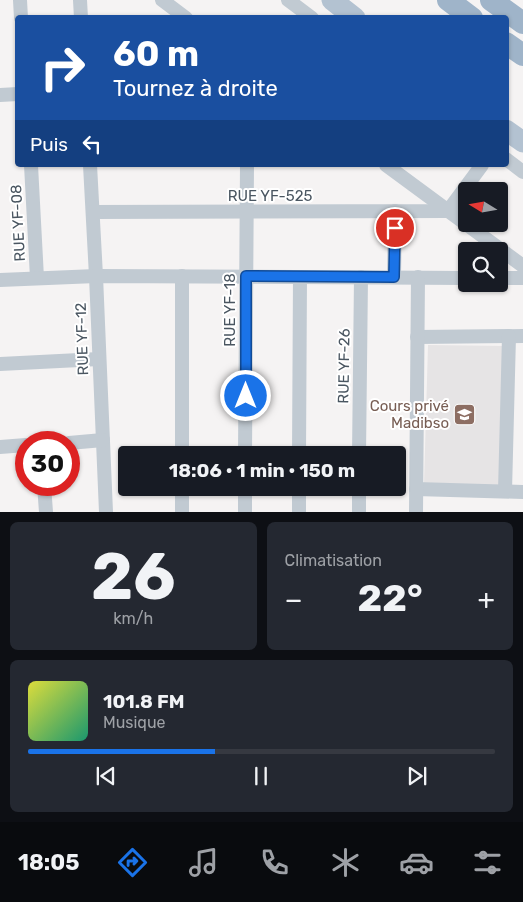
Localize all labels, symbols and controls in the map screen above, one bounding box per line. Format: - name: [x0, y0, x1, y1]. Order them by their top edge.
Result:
- text: 60 m: [113, 33, 199, 75]
- icon: right: [30, 35, 95, 100]
- text: Tournez à droite: [113, 75, 278, 102]
- icon: left: [78, 130, 106, 158]
- text: Puis: [30, 133, 68, 156]
- north arrow: [458, 182, 508, 232]
- map controls: [458, 182, 508, 292]
- street label: RUE YF-08: [7, 184, 29, 262]
- street label: RUE YF-525: [228, 187, 312, 205]
- pin: [374, 207, 416, 249]
- icon: arrive: [381, 214, 409, 242]
- button: search: [458, 242, 508, 292]
- street label: RUE YF-18: [221, 273, 239, 347]
- street label: RUE YF-12: [72, 302, 92, 376]
- street label: RUE YF-26: [334, 328, 354, 404]
- position arrow: [219, 369, 271, 421]
- place label: Cours privé Madibso: [370, 397, 449, 432]
- school or university icon: Cours privé Madibso: [453, 403, 477, 427]
- speed limit sign: 30: [15, 431, 80, 496]
- text: 18:06 · 1 min · 150 m: [169, 459, 355, 482]
- text: 26: [91, 538, 176, 615]
- text: Climatisation: [285, 551, 382, 570]
- text: 22°: [358, 575, 423, 621]
- text: −: [285, 583, 303, 616]
- text: +: [478, 583, 495, 616]
- text: km/h: [113, 609, 153, 628]
- text: 101.8 FM: [103, 690, 185, 713]
- text: Musique: [103, 713, 166, 732]
- icon: previous: [92, 762, 120, 790]
- icon: pause: [247, 762, 275, 790]
- icon: next: [403, 762, 431, 790]
- icon: directions: [115, 845, 150, 880]
- icon: music: [186, 845, 221, 880]
- icon: phone: [257, 845, 292, 880]
- icon: climate: [328, 845, 363, 880]
- icon: car: [399, 845, 434, 880]
- icon: filters: [470, 845, 505, 880]
- text: 18:05: [18, 849, 79, 876]

